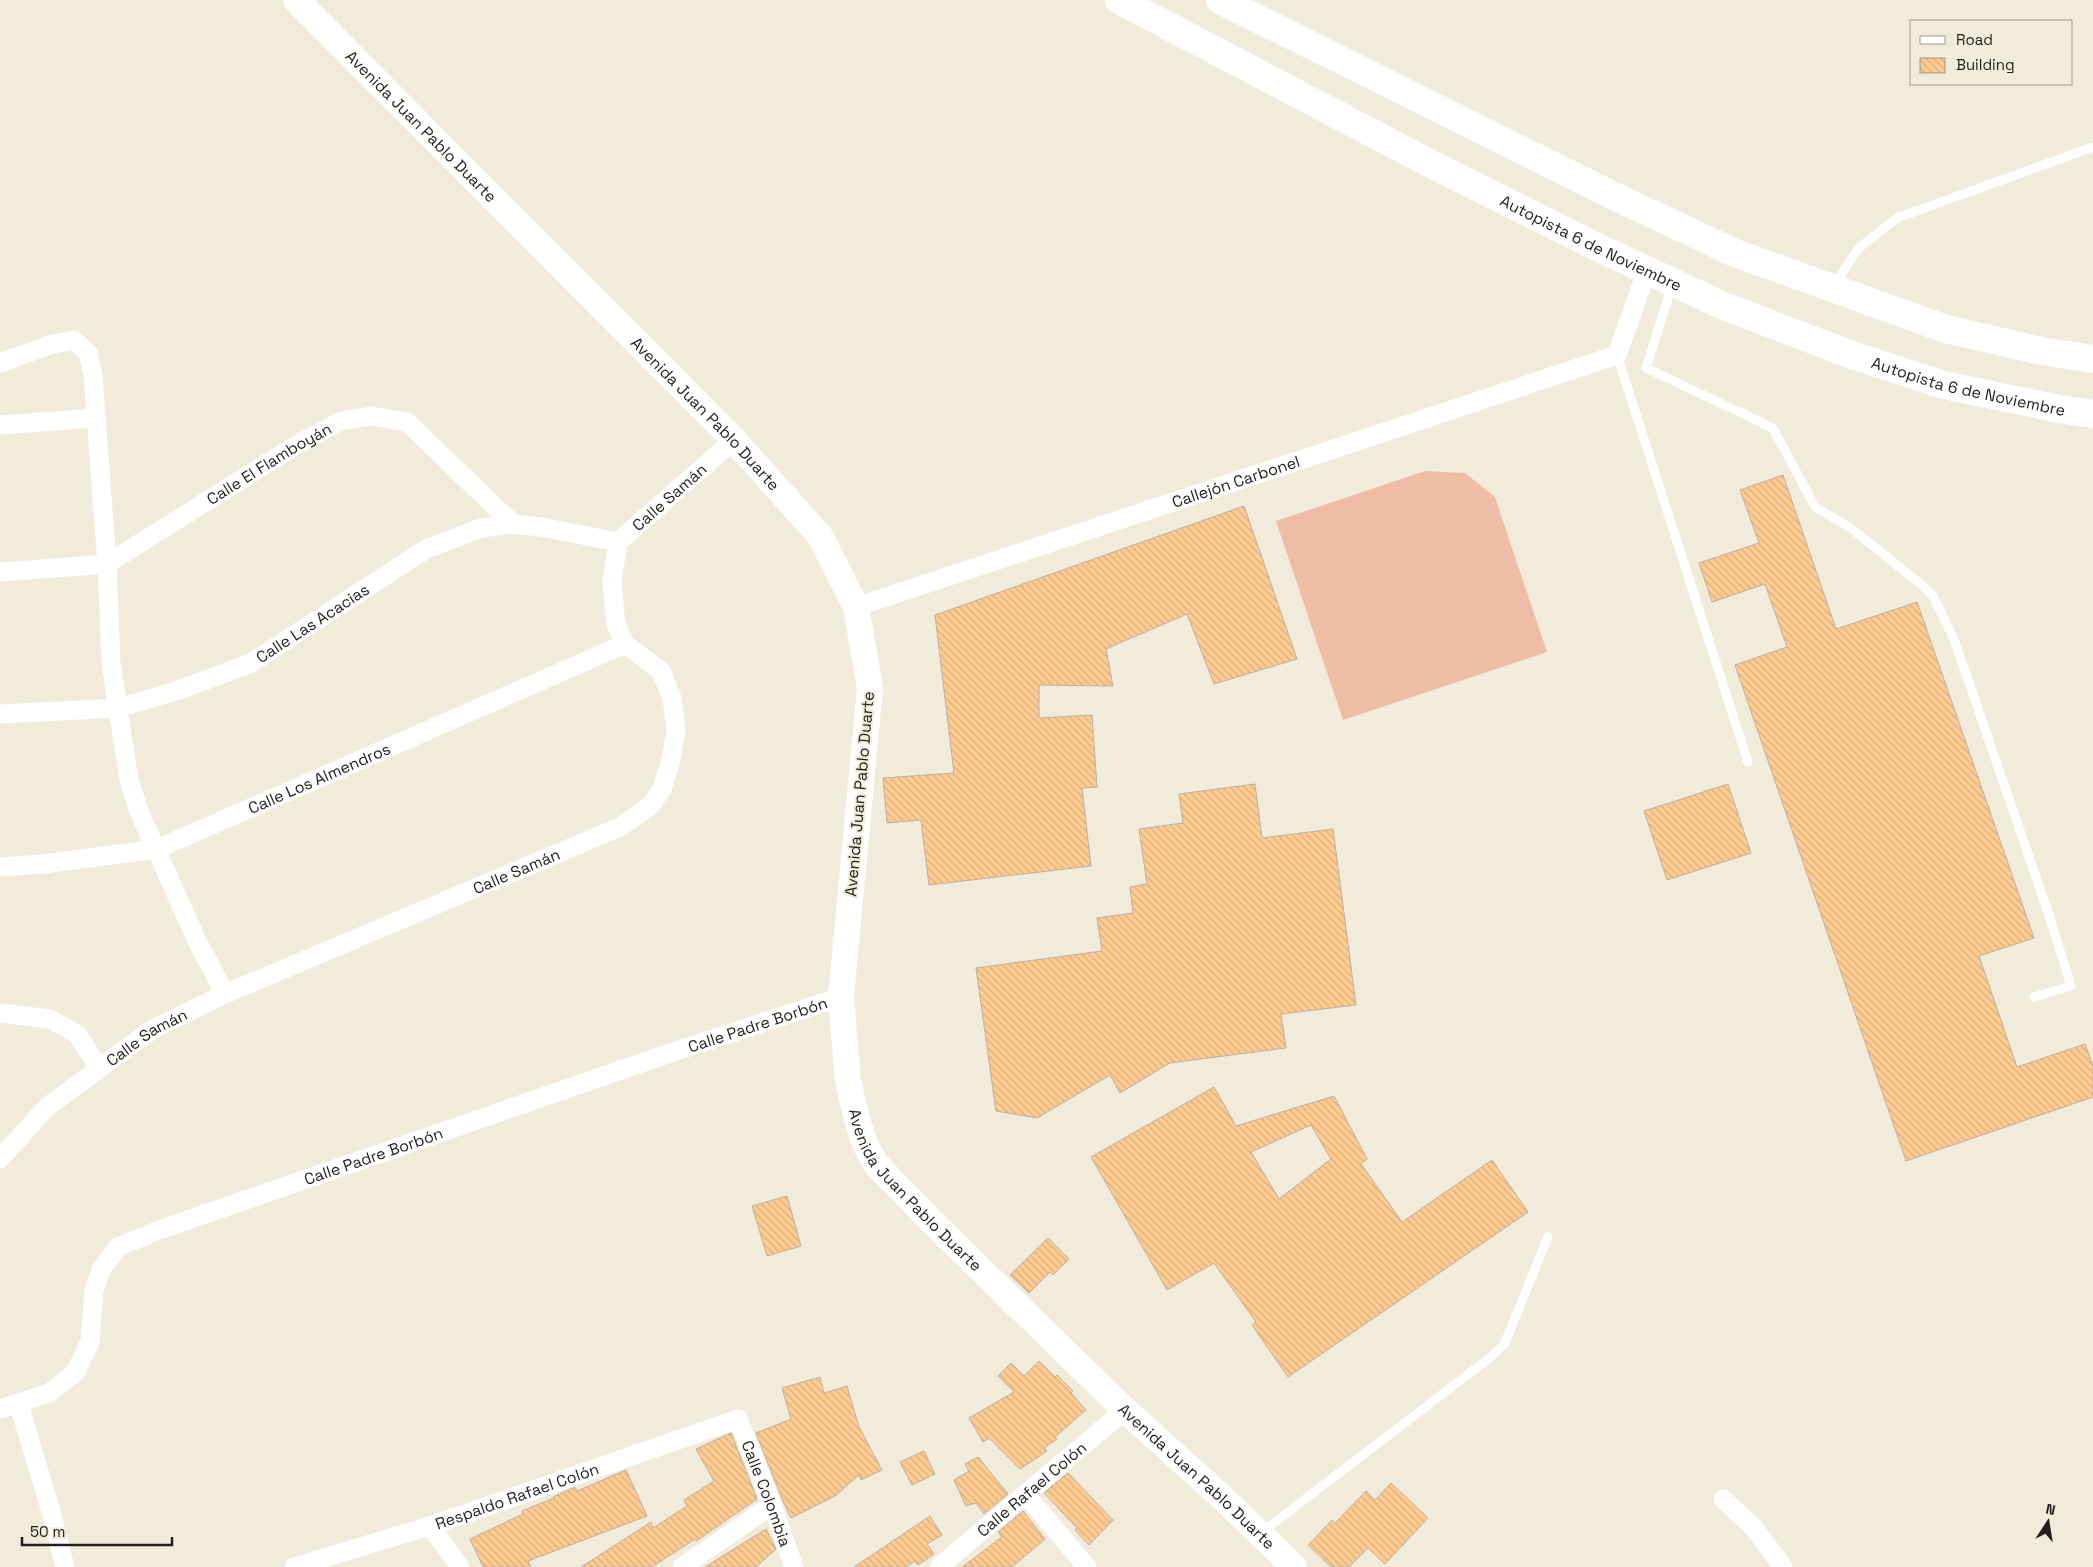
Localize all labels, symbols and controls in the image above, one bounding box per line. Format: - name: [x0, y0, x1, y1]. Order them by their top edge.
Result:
- legend: [1910, 20, 2073, 85]
- text: Road: [1956, 30, 1993, 49]
- street label: Avenida Juan Pablo Duarte: [341, 46, 501, 207]
- text: Building: [1956, 55, 2015, 74]
- street label: Autopista 6 de Noviembre: [1497, 190, 1685, 296]
- street label: Avenida Juan Pablo Duarte: [626, 332, 784, 495]
- street label: Autopista 6 de Noviembre: [1869, 352, 2067, 421]
- street label: Calle El Flamboyán: [203, 418, 335, 510]
- street label: Callejón Carbonel: [1169, 451, 1303, 513]
- street label: Calle Samán: [628, 459, 711, 536]
- street label: Calle Las Acacias: [252, 579, 373, 668]
- street label: Avenida Juan Pablo Duarte: [840, 691, 879, 898]
- street label: Calle Los Almendros: [245, 738, 394, 819]
- street label: Calle Samán: [470, 844, 563, 899]
- street label: Calle Padre Borbón: [685, 992, 830, 1057]
- street label: Calle Samán: [102, 1004, 191, 1071]
- street label: Avenida Juan Pablo Duarte: [844, 1107, 986, 1276]
- street label: Calle Padre Borbón: [301, 1122, 446, 1190]
- street label: Avenida Juan Pablo Duarte: [1113, 1399, 1279, 1554]
- street label: Calle Colombia: [737, 1437, 796, 1550]
- street label: Calle Rafael Colón: [973, 1437, 1091, 1542]
- street label: Respaldo Rafael Colón: [432, 1458, 602, 1534]
- north arrow: [2023, 1497, 2073, 1547]
- text: N: [2044, 1500, 2057, 1519]
- scale bar: [22, 1514, 172, 1546]
- text: 50 m: [30, 1522, 65, 1541]

